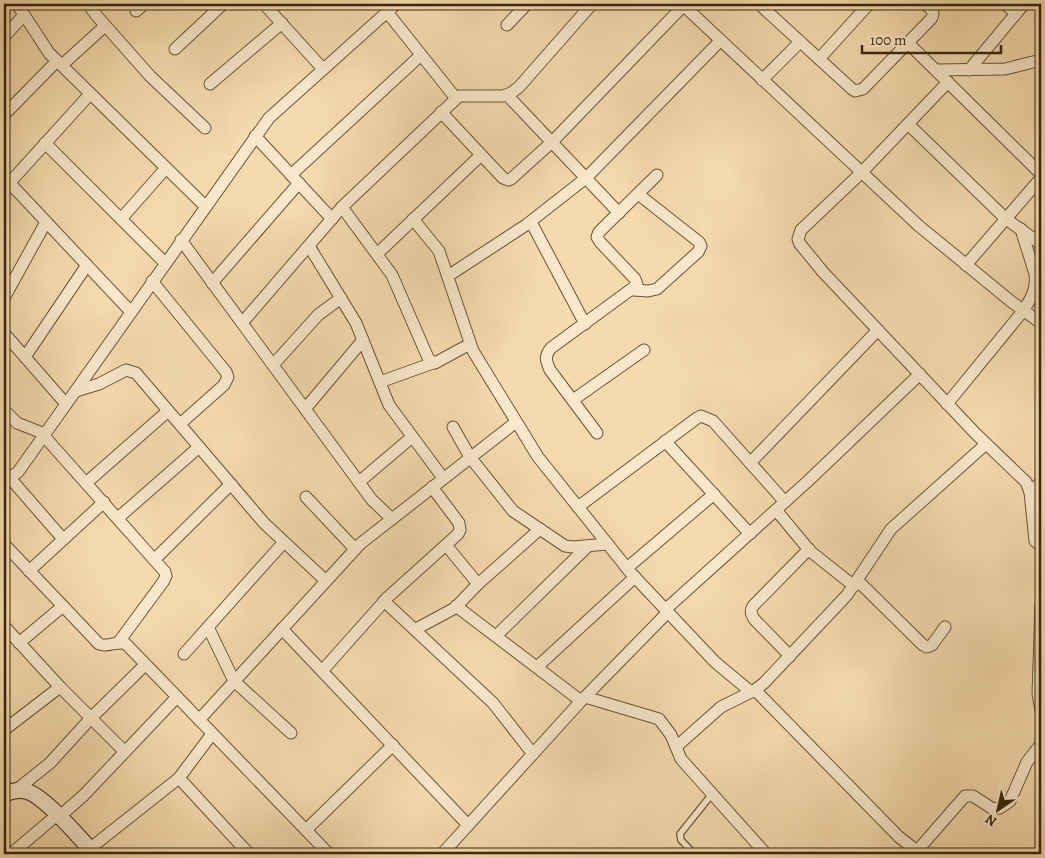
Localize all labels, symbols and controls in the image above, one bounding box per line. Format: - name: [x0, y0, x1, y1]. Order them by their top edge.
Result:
- scale bar: [862, 22, 1001, 54]
- text: 100 m: [870, 30, 907, 50]
- north arrow: [972, 786, 1022, 836]
- text: N: [981, 810, 1001, 831]

